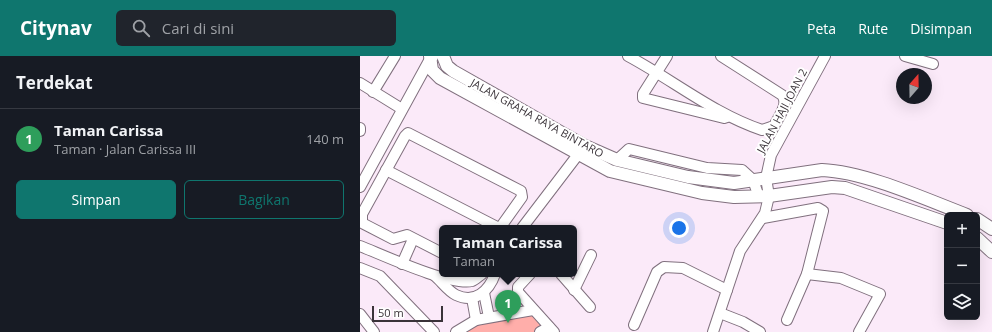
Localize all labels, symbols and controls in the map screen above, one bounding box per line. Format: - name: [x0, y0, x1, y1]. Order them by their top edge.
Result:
- search box: [116, 10, 396, 46]
- text: Citynav: [20, 15, 92, 41]
- icon: search: [130, 17, 152, 39]
- text: Cari di sini: [162, 18, 234, 38]
- text: Peta: [807, 19, 836, 38]
- text: Rute: [858, 19, 888, 38]
- text: Disimpan: [910, 19, 972, 38]
- street label: JALAN HAJI JOAN 2: [752, 66, 810, 156]
- north arrow: [896, 68, 932, 104]
- text: Terdekat: [16, 71, 93, 94]
- street label: JALAN GRAHA RAYA BINTARO: [467, 74, 606, 160]
- text: Taman Carissa: [54, 120, 163, 140]
- text: 1: [25, 130, 33, 148]
- text: 140 m: [306, 130, 344, 148]
- text: Taman · Jalan Carissa III: [54, 140, 196, 158]
- button: Simpan: [16, 180, 176, 219]
- button: Bagikan: [184, 180, 344, 219]
- map controls: [944, 212, 980, 320]
- button: +: [944, 212, 980, 248]
- your location: [669, 218, 689, 238]
- popup: [439, 225, 577, 277]
- text: Taman Carissa: [453, 232, 563, 252]
- button: −: [944, 248, 980, 284]
- text: Taman: [453, 252, 495, 270]
- button: layers: [944, 284, 980, 320]
- pin: 1: [495, 290, 521, 323]
- scale bar: [372, 304, 443, 323]
- text: 50 m: [378, 305, 404, 320]

